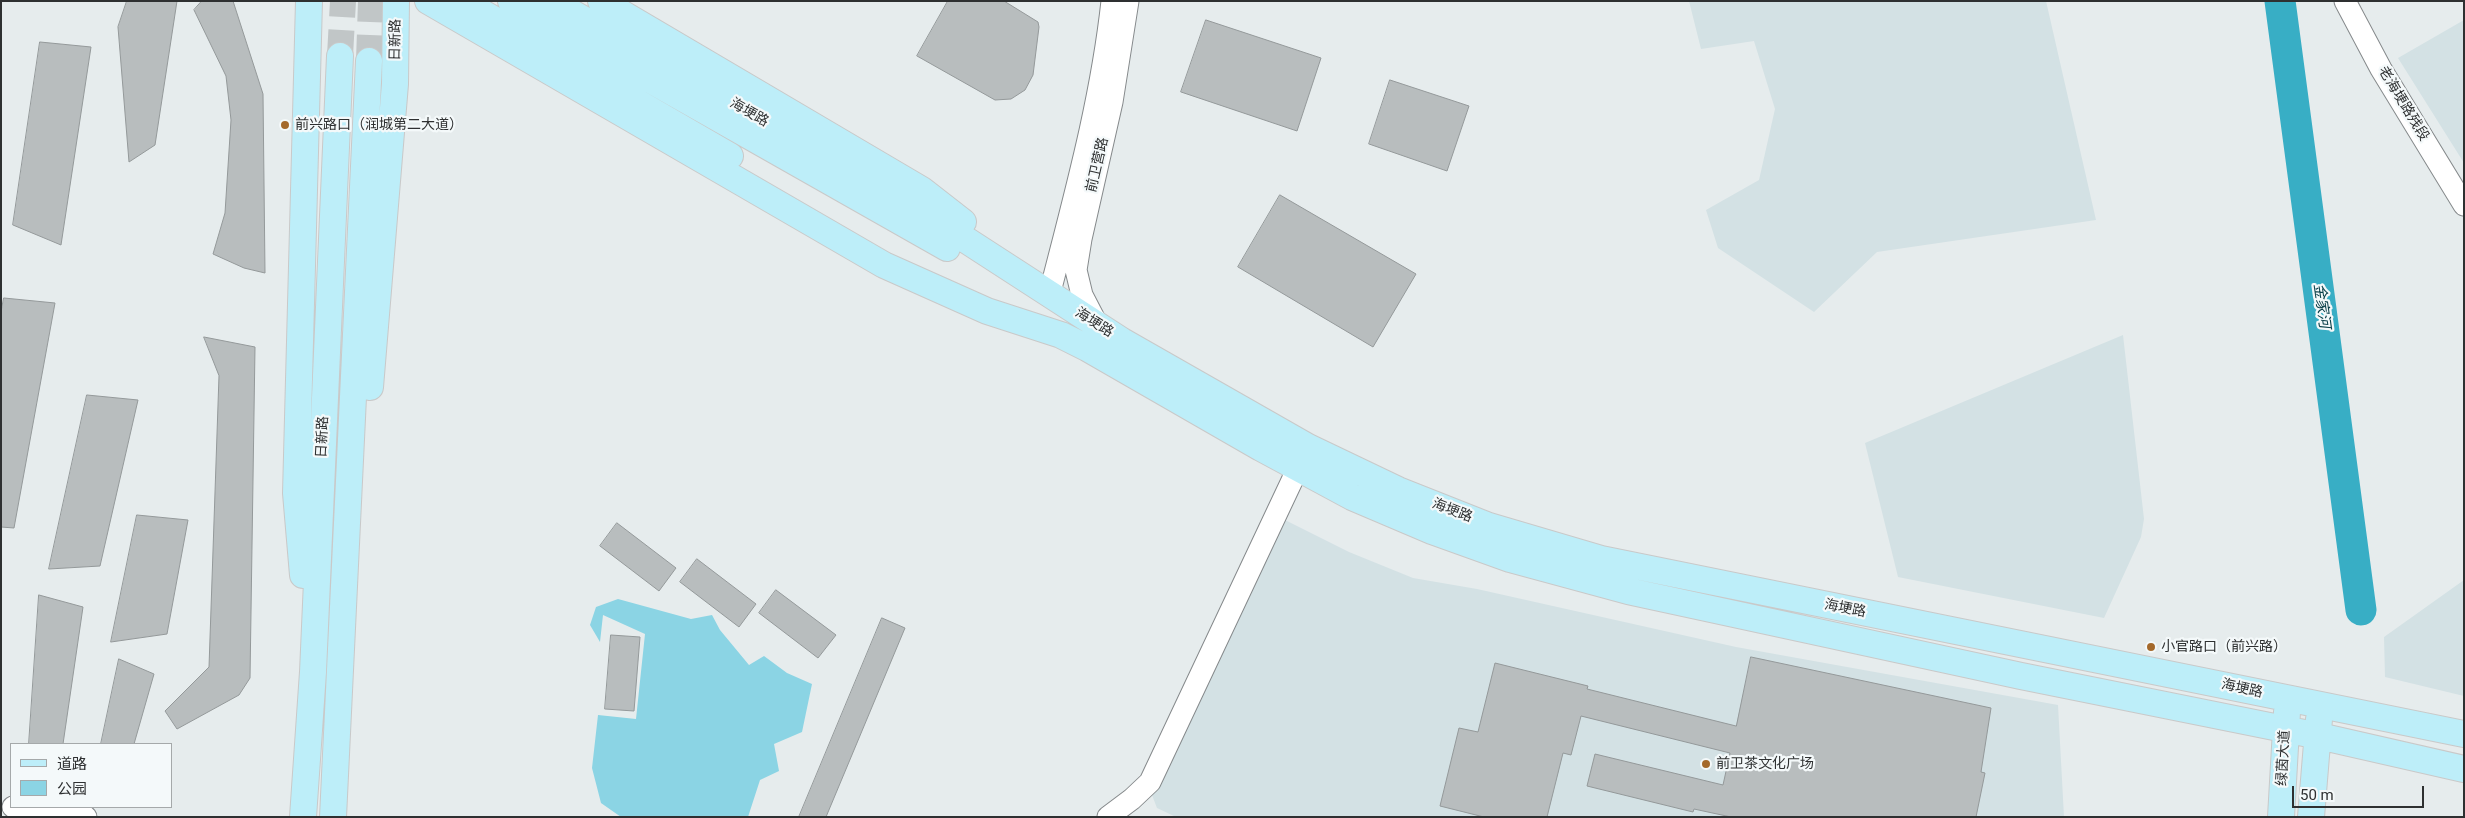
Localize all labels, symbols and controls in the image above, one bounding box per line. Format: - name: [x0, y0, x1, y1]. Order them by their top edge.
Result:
- street label: 日新路: [387, 19, 405, 61]
- street label: 老海埂路残段: [2374, 64, 2432, 144]
- street label: 海埂路: [727, 95, 771, 131]
- place label: 前兴路口（润城第二大道）: [295, 117, 463, 133]
- marker: 前兴路口（润城第二大道）: [279, 119, 291, 131]
- street label: 前卫营路: [1084, 136, 1112, 194]
- water label: 金家河: [2309, 282, 2333, 330]
- street label: 海埂路: [1072, 305, 1116, 341]
- street label: 日新路: [314, 416, 332, 458]
- street label: 海埂路: [1429, 496, 1475, 526]
- street label: 海埂路: [1823, 597, 1867, 621]
- place label: 小官路口（前兴路）: [2161, 639, 2287, 655]
- marker: 小官路口（前兴路）: [2145, 641, 2157, 653]
- street label: 海埂路: [2220, 676, 2264, 702]
- street label: 绿茵大道: [2274, 730, 2294, 786]
- legend: [10, 743, 172, 808]
- text: 道路: [57, 755, 87, 773]
- place label: 前卫茶文化广场: [1716, 756, 1814, 772]
- marker: 前卫茶文化广场: [1700, 758, 1712, 770]
- scale bar: [2295, 776, 2428, 808]
- text: 公园: [57, 780, 87, 798]
- text: 50 m: [2300, 786, 2334, 804]

